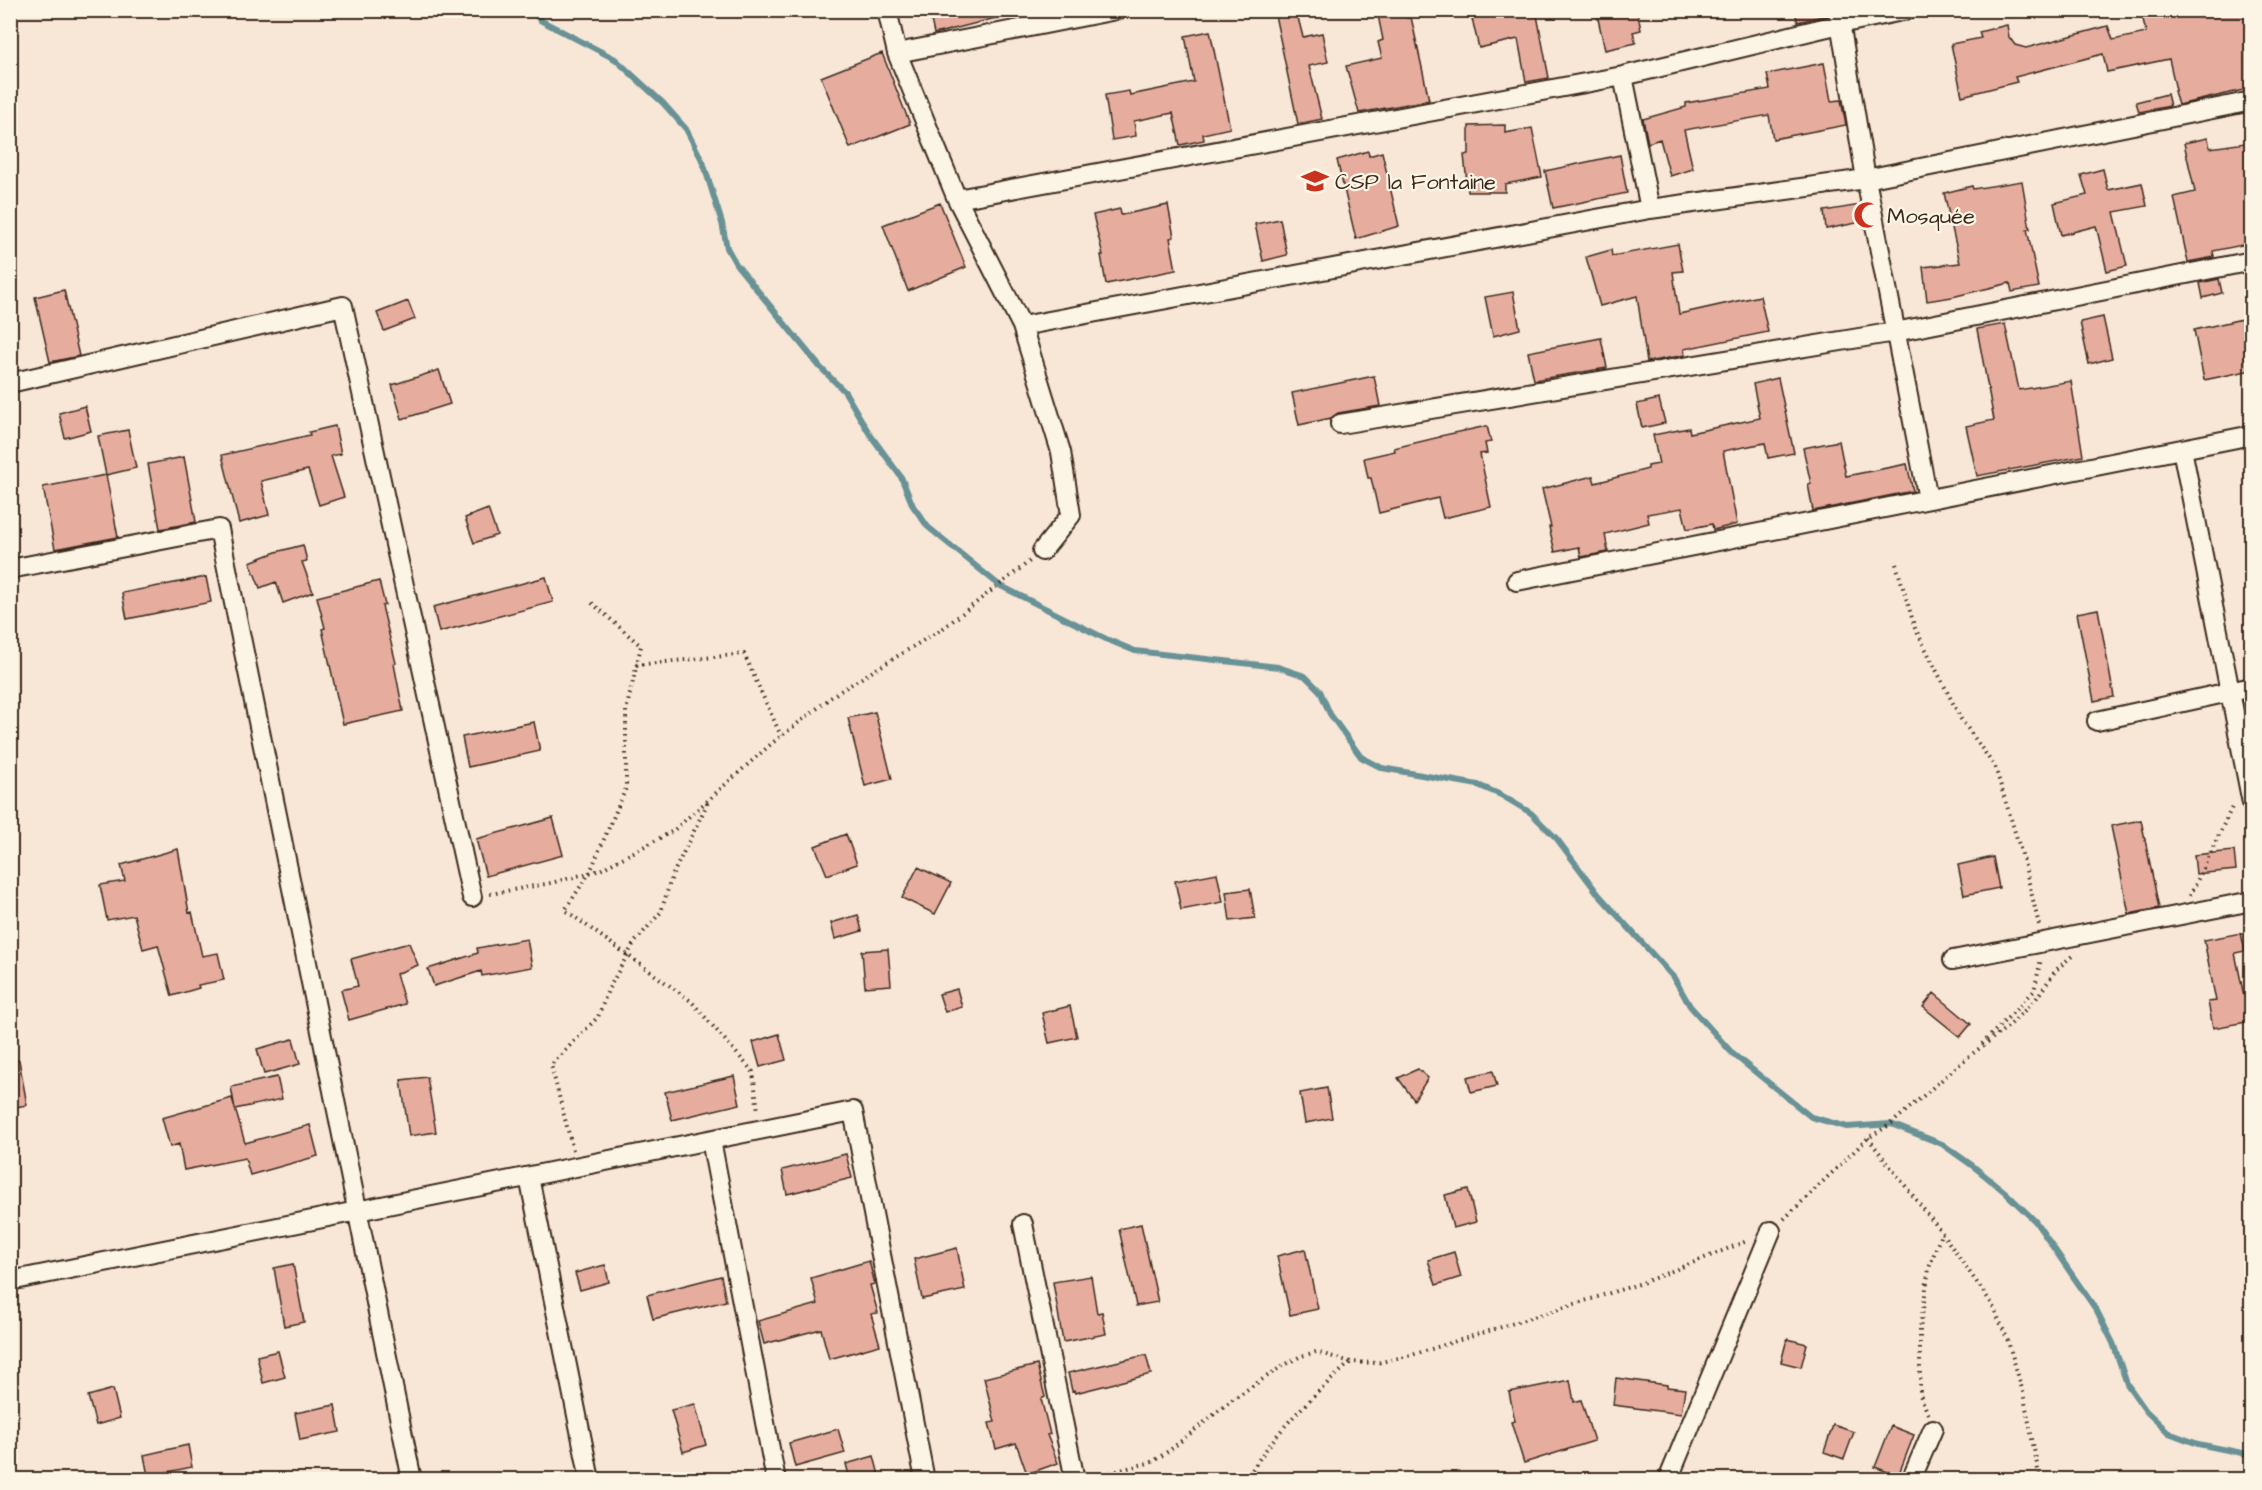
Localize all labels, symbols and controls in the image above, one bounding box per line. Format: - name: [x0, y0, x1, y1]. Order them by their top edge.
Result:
- school or university icon: CSP la Fontaine: [1300, 166, 1330, 196]
- place label: CSP la Fontaine: [1335, 167, 1496, 198]
- mosque icon: Mosquée: [1852, 200, 1882, 230]
- place label: Mosquée: [1887, 201, 1975, 232]

